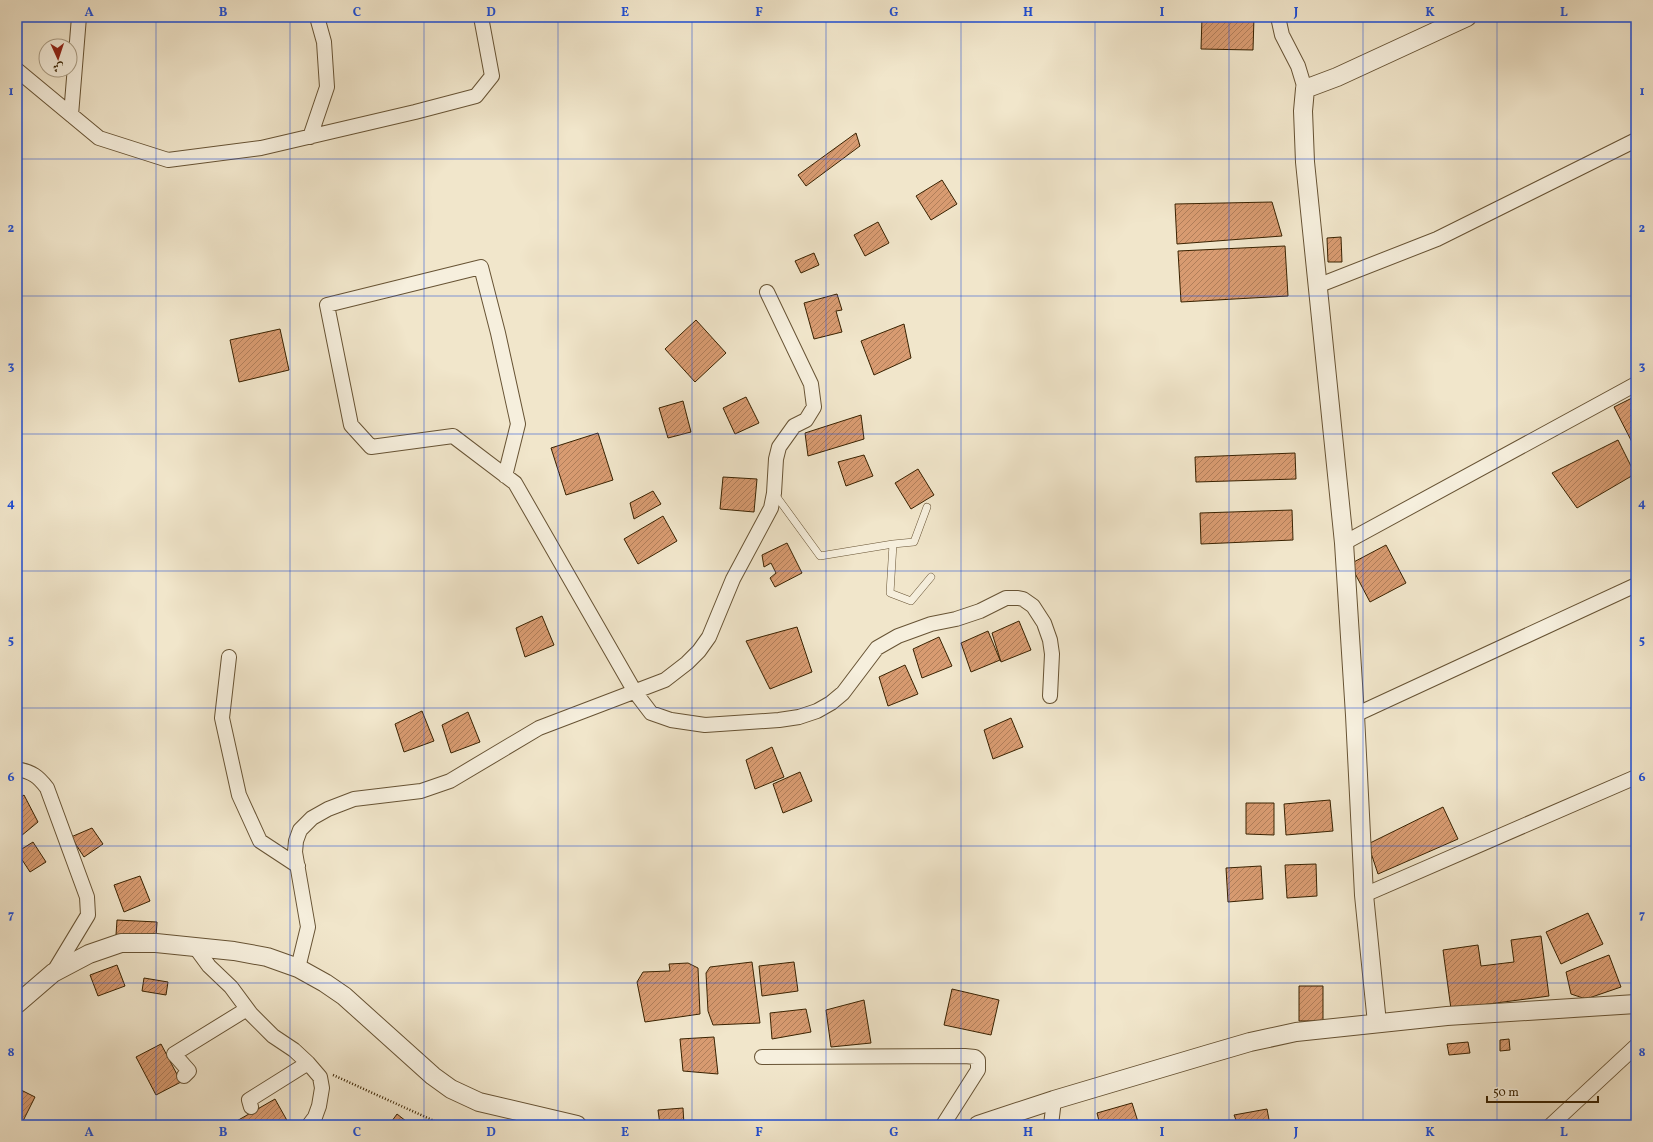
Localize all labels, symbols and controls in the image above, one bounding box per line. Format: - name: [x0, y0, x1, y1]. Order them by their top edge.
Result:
- text: A: [84, 4, 94, 22]
- text: B: [219, 4, 228, 22]
- text: C: [353, 4, 361, 22]
- text: D: [486, 4, 496, 22]
- text: E: [621, 4, 629, 22]
- text: F: [755, 4, 763, 22]
- text: G: [889, 4, 899, 22]
- text: H: [1023, 4, 1033, 22]
- text: I: [1160, 4, 1165, 22]
- text: J: [1293, 4, 1299, 22]
- text: K: [1425, 4, 1435, 22]
- text: L: [1560, 4, 1568, 22]
- north arrow: [38, 38, 78, 78]
- text: ش: [53, 59, 64, 74]
- text: 1: [8, 83, 14, 101]
- text: 1: [1639, 83, 1645, 101]
- text: 2: [8, 220, 15, 238]
- text: 2: [1639, 220, 1646, 238]
- text: 3: [8, 358, 15, 376]
- text: 3: [1639, 358, 1646, 376]
- text: 4: [7, 495, 15, 513]
- text: 4: [1638, 495, 1646, 513]
- text: 5: [8, 632, 14, 650]
- text: 5: [1639, 632, 1645, 650]
- text: 6: [7, 769, 15, 787]
- text: 6: [1638, 769, 1646, 787]
- text: 7: [8, 907, 14, 925]
- text: 7: [1639, 907, 1645, 925]
- text: 8: [7, 1044, 15, 1062]
- text: 8: [1638, 1044, 1646, 1062]
- scale bar: [1487, 1078, 1598, 1104]
- text: 50 m: [1493, 1085, 1519, 1101]
- text: A: [84, 1124, 94, 1142]
- text: B: [219, 1124, 228, 1142]
- text: C: [353, 1124, 361, 1142]
- text: D: [486, 1124, 496, 1142]
- text: E: [621, 1124, 629, 1142]
- text: F: [755, 1124, 763, 1142]
- text: G: [889, 1124, 899, 1142]
- text: H: [1023, 1124, 1033, 1142]
- text: I: [1160, 1124, 1165, 1142]
- text: J: [1293, 1124, 1299, 1142]
- text: K: [1425, 1124, 1435, 1142]
- text: L: [1560, 1124, 1568, 1142]

